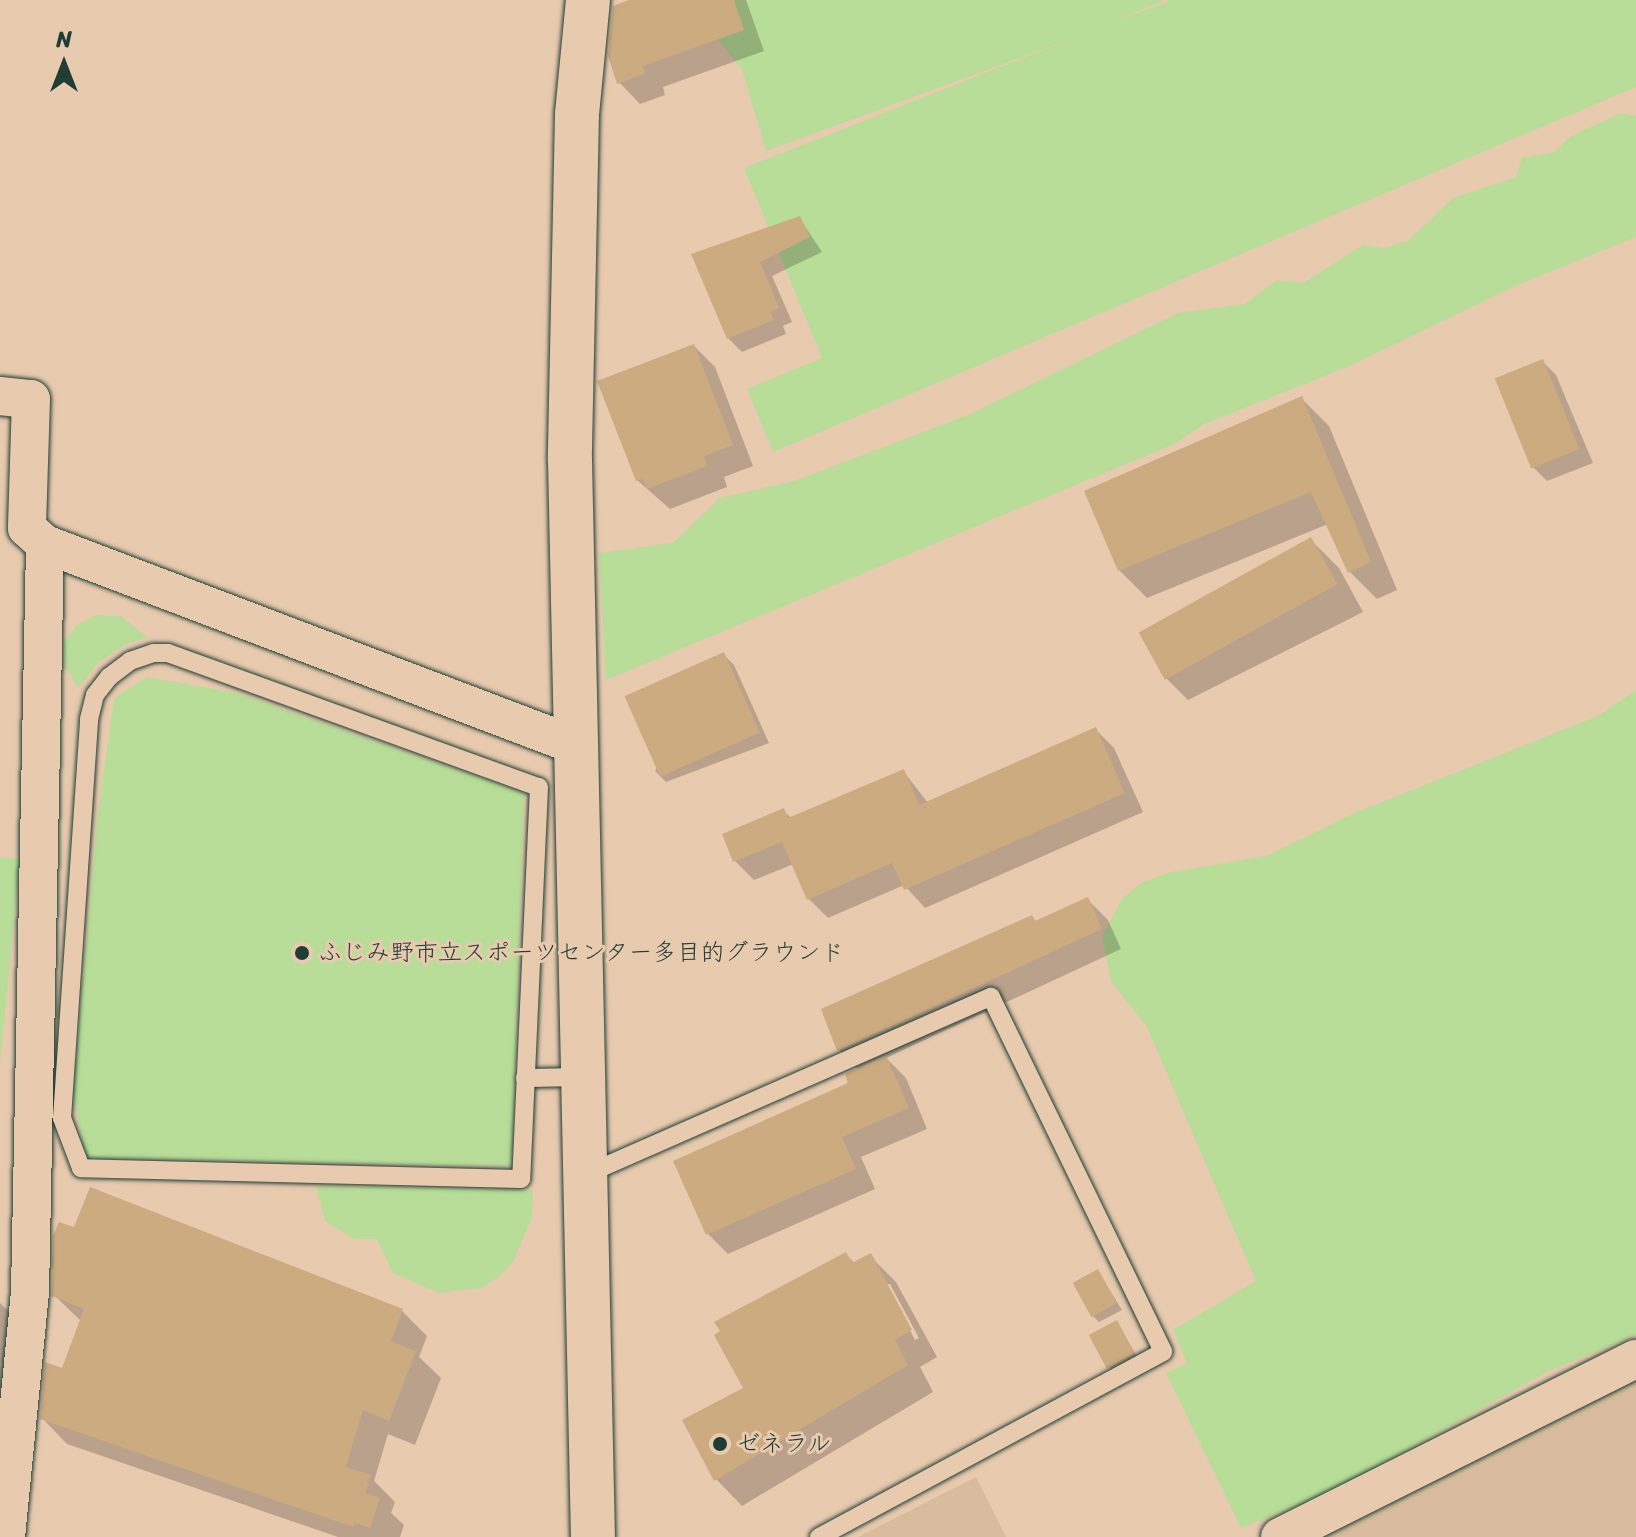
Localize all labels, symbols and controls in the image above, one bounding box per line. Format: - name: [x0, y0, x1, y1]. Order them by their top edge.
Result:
- text: N: [56, 20, 72, 59]
- north arrow: [24, 24, 104, 104]
- place label: ふじみ野市⽴スポーツセンター多⽬的グラウンド: [318, 939, 846, 967]
- marker: ふじみ野市⽴スポーツセンター多⽬的グラウンド: [293, 944, 311, 962]
- place label: ゼネラル: [736, 1430, 832, 1458]
- marker: ゼネラル: [711, 1435, 729, 1453]

